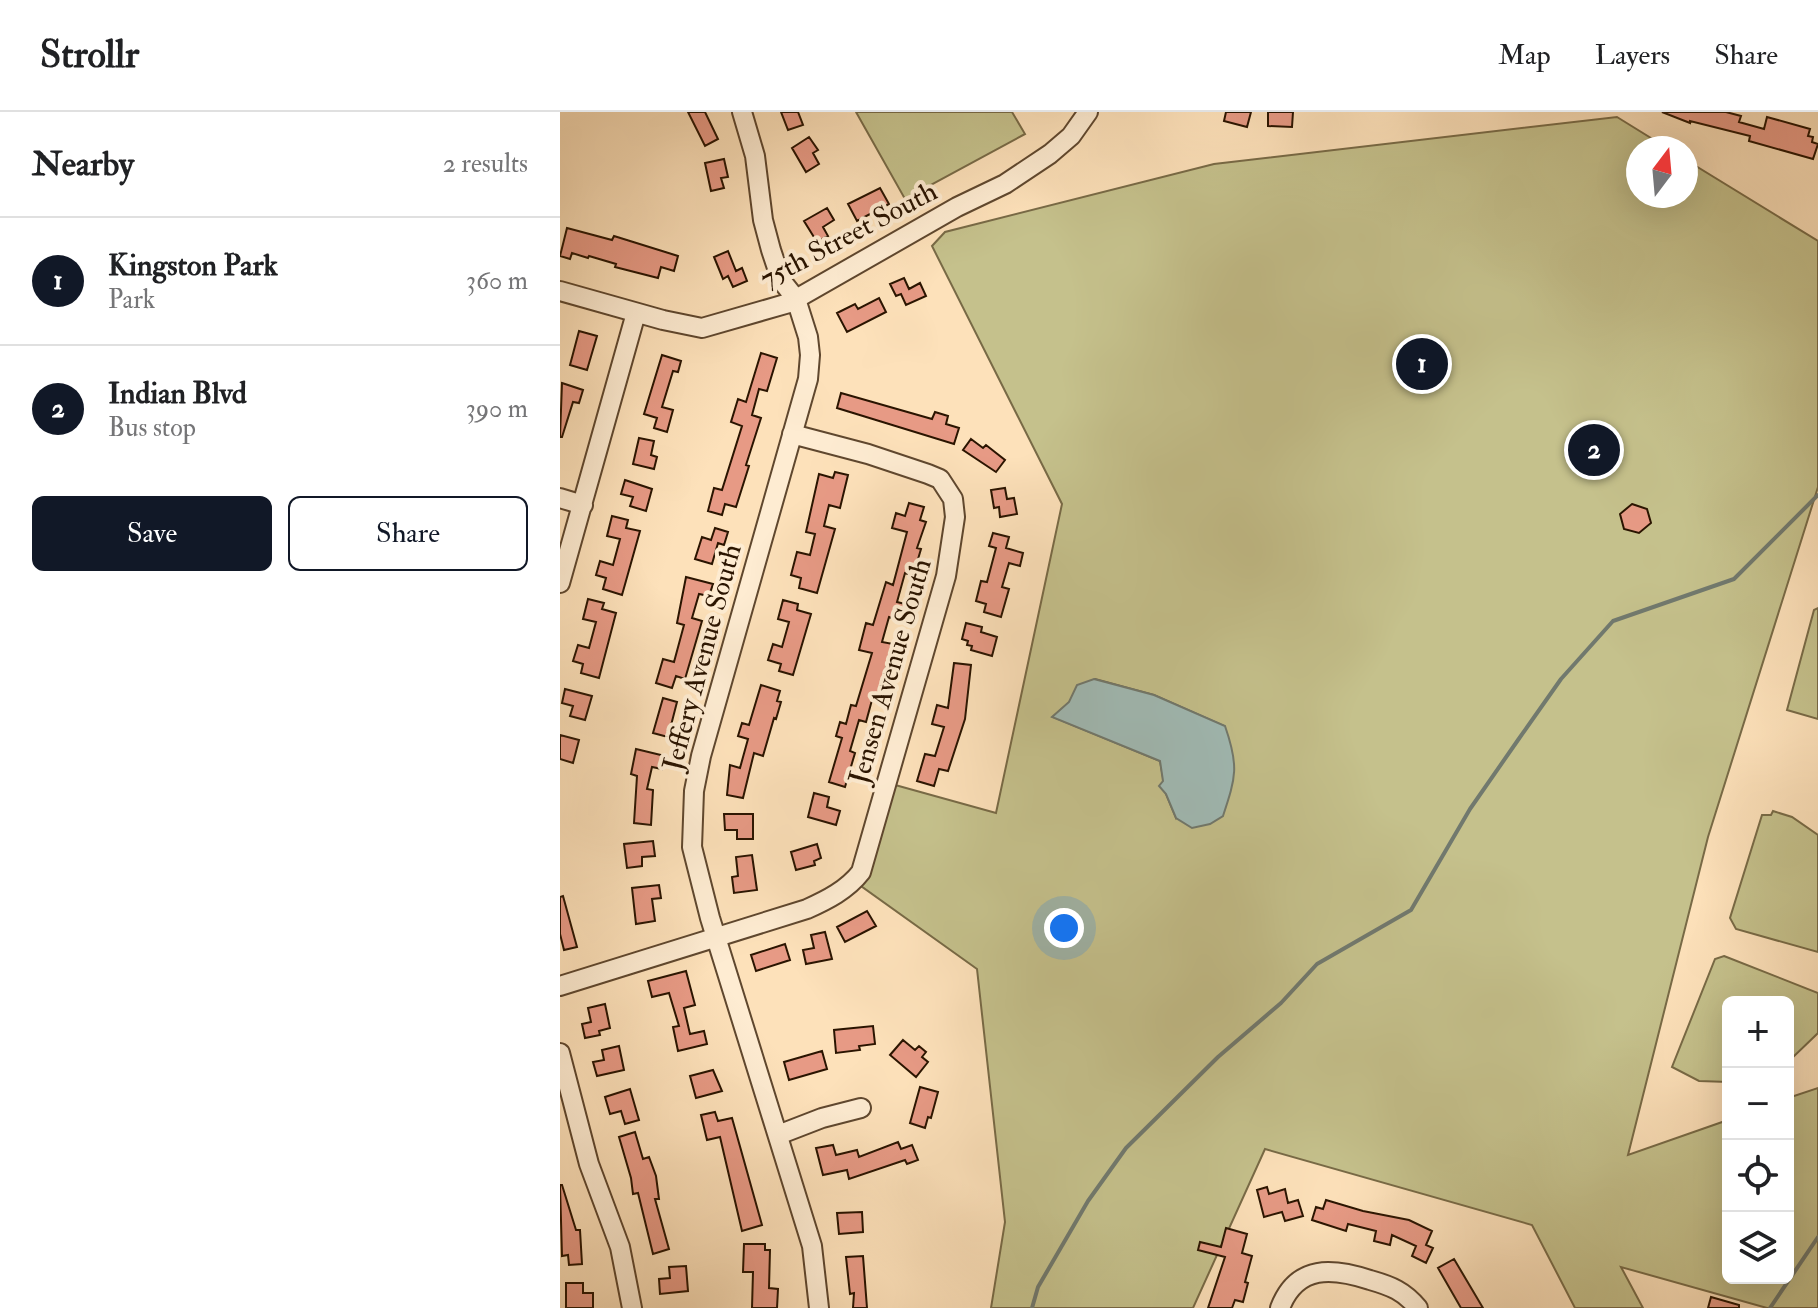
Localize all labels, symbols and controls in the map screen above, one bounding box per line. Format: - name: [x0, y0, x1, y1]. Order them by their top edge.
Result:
- text: Strollr: [40, 31, 139, 79]
- text: Map: [1498, 38, 1551, 73]
- text: Layers: [1595, 38, 1670, 73]
- text: Share: [1714, 38, 1778, 73]
- north arrow: [1626, 136, 1698, 208]
- text: Nearby: [32, 143, 134, 186]
- text: 2 results: [443, 148, 528, 180]
- street label: 75th Street South: [754, 174, 943, 297]
- text: Kingston Park: [108, 247, 278, 284]
- text: 1: [53, 265, 63, 297]
- text: 360 m: [466, 265, 528, 297]
- text: Park: [108, 284, 155, 316]
- pin: 1: [1396, 334, 1448, 394]
- text: Indian Blvd: [108, 375, 247, 412]
- text: 2: [51, 393, 65, 425]
- text: 390 m: [466, 393, 528, 425]
- text: Bus stop: [108, 412, 196, 444]
- pin: 2: [1568, 420, 1620, 480]
- button: Save: [32, 496, 272, 571]
- button: Share: [288, 496, 528, 571]
- street label: Jeffery Avenue South: [655, 540, 750, 775]
- street label: Jensen Avenue South: [841, 554, 939, 789]
- your location: [1044, 908, 1084, 948]
- map controls: [1722, 996, 1794, 1284]
- button: +: [1722, 996, 1794, 1068]
- button: −: [1722, 1068, 1794, 1140]
- button: locate: [1722, 1140, 1794, 1212]
- button: layers: [1722, 1212, 1794, 1284]

